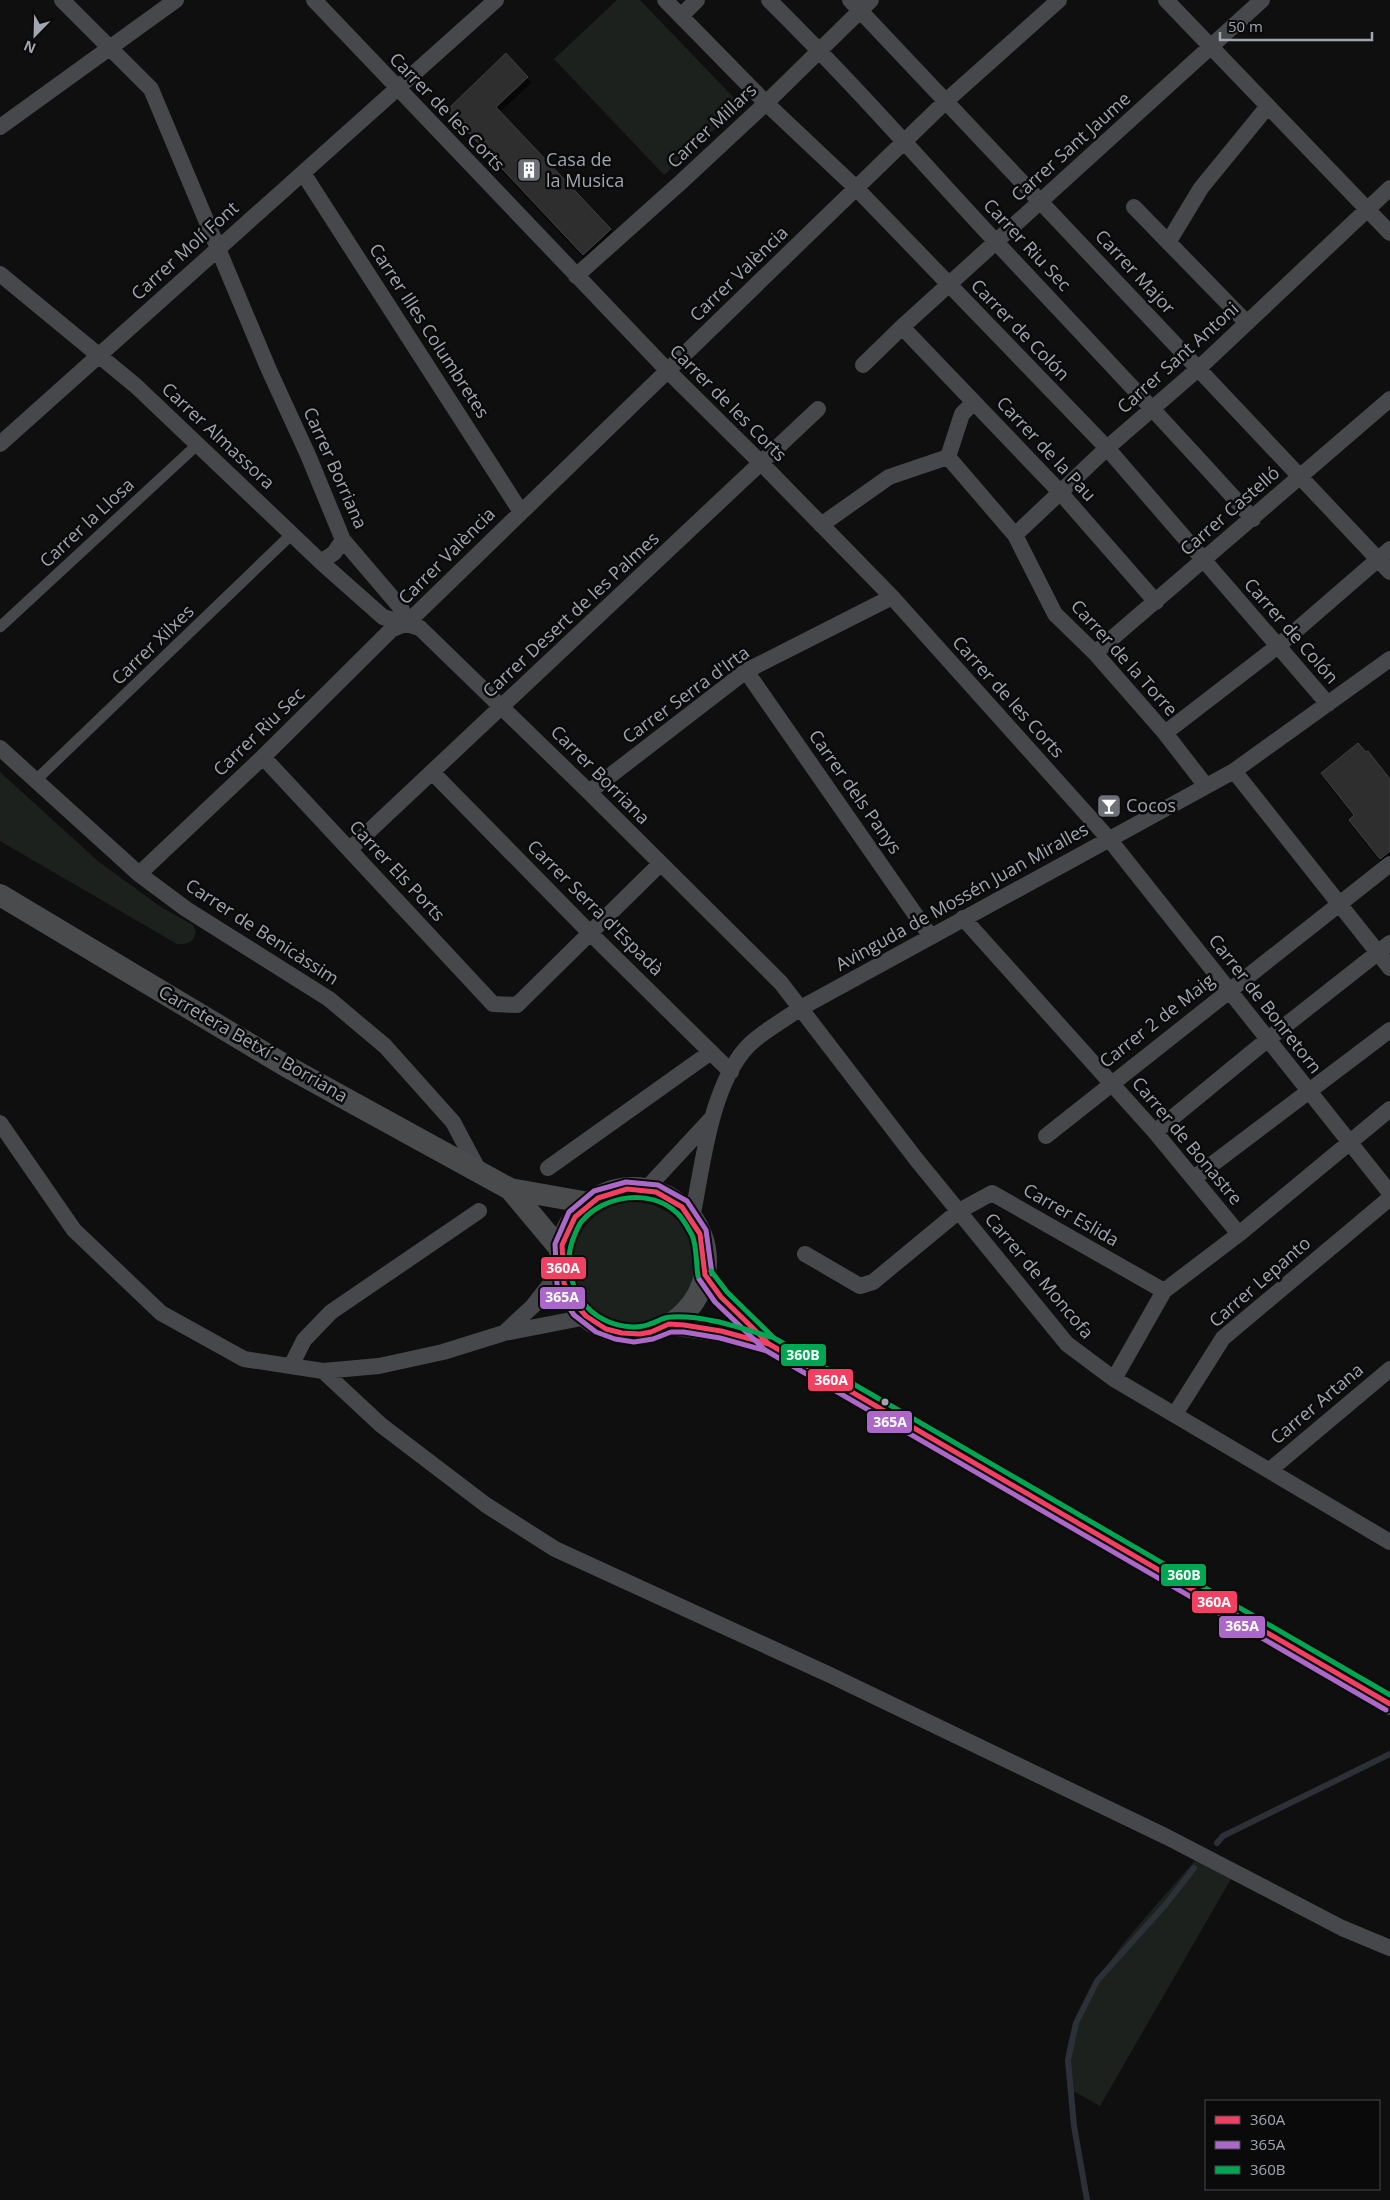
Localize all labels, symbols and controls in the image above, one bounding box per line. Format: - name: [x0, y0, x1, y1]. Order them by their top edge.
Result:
- north arrow: [10, 10, 60, 60]
- scale bar: [1220, 10, 1372, 42]
- text: 50 m: [1228, 16, 1263, 36]
- text: N: [21, 36, 39, 58]
- street label: Carrer de les Corts: [385, 47, 511, 176]
- street label: Carrer Millars: [661, 78, 761, 173]
- street label: Carrer Sant Jaume: [1006, 86, 1135, 206]
- place label: Casa de la Musica: [546, 147, 624, 192]
- building icon: Casa de la Musica: [516, 157, 542, 183]
- street label: Carrer Riu Sec: [979, 193, 1077, 296]
- street label: Carrer Molí Font: [126, 196, 243, 305]
- street label: Carrer València: [684, 220, 793, 326]
- street label: Carrer Major: [1090, 224, 1181, 319]
- street label: Carrer Illes Columbretes: [364, 239, 495, 422]
- street label: Carrer de Colón: [966, 273, 1075, 385]
- street label: Carrer Sant Antoni: [1112, 296, 1243, 418]
- street label: Carrer de les Corts: [665, 339, 792, 466]
- street label: Carrer Almassora: [157, 377, 280, 494]
- street label: Carrer de la Pau: [992, 391, 1102, 506]
- street label: Carrer Borriana: [298, 403, 374, 532]
- street label: Carrer Castelló: [1174, 460, 1284, 560]
- street label: Carrer la Llosa: [34, 472, 139, 572]
- street label: Carrer València: [393, 502, 500, 609]
- street label: Carrer Desert de les Palmes: [477, 526, 664, 702]
- street label: Carrer de Colón: [1239, 572, 1344, 688]
- street label: Carrer de la Torre: [1066, 594, 1183, 721]
- street label: Carrer Xilxes: [106, 599, 199, 690]
- street label: Carrer de les Corts: [947, 630, 1070, 762]
- street label: Carrer Serra d'Irta: [617, 640, 754, 748]
- street label: Carrer Riu Sec: [207, 681, 309, 781]
- street label: Carrer Borriana: [546, 720, 655, 829]
- street label: Carrer dels Panys: [804, 725, 908, 858]
- bar icon: Cocos: [1096, 793, 1122, 819]
- place label: Cocos: [1126, 793, 1176, 817]
- street label: Carrer Els Ports: [345, 815, 451, 926]
- street label: Avinguda de Mossén Juan Miralles: [831, 816, 1092, 976]
- street label: Carrer Serra d'Espadà: [522, 834, 669, 981]
- street label: Carrer de Benicàssim: [181, 873, 344, 990]
- street label: Carrer de Bonretorn: [1204, 929, 1328, 1078]
- street label: Carrer 2 de Maig: [1094, 968, 1219, 1073]
- street label: Carretera Betxí - Borriana: [155, 979, 352, 1107]
- street label: Carrer de Bonastre: [1127, 1071, 1248, 1209]
- street label: Carrer Eslida: [1019, 1177, 1124, 1251]
- street label: Carrer de Moncofa: [980, 1207, 1100, 1343]
- street label: Carrer Lepanto: [1204, 1231, 1315, 1332]
- line badge: 360A: [540, 1256, 587, 1280]
- text: 360A: [546, 1258, 580, 1277]
- line badge: 365A: [539, 1286, 586, 1310]
- text: 365A: [545, 1287, 579, 1306]
- line badge: 360B: [780, 1343, 827, 1367]
- text: 360B: [786, 1345, 820, 1364]
- street label: Carrer Artana: [1265, 1357, 1368, 1449]
- line badge: 360A: [807, 1368, 854, 1392]
- text: 360A: [814, 1370, 848, 1389]
- unlabelled marker: [880, 1397, 890, 1407]
- line badge: 365A: [866, 1410, 913, 1434]
- text: 365A: [873, 1412, 907, 1431]
- line badge: 360B: [1160, 1563, 1207, 1587]
- text: 360B: [1167, 1565, 1201, 1584]
- line badge: 360A: [1191, 1590, 1238, 1614]
- text: 360A: [1197, 1592, 1231, 1611]
- line badge: 365A: [1218, 1615, 1266, 1639]
- text: 365A: [1225, 1616, 1259, 1635]
- legend: [1205, 2100, 1380, 2190]
- text: 360A: [1250, 2109, 1286, 2129]
- text: 365A: [1250, 2134, 1286, 2154]
- text: 360B: [1250, 2159, 1285, 2179]

